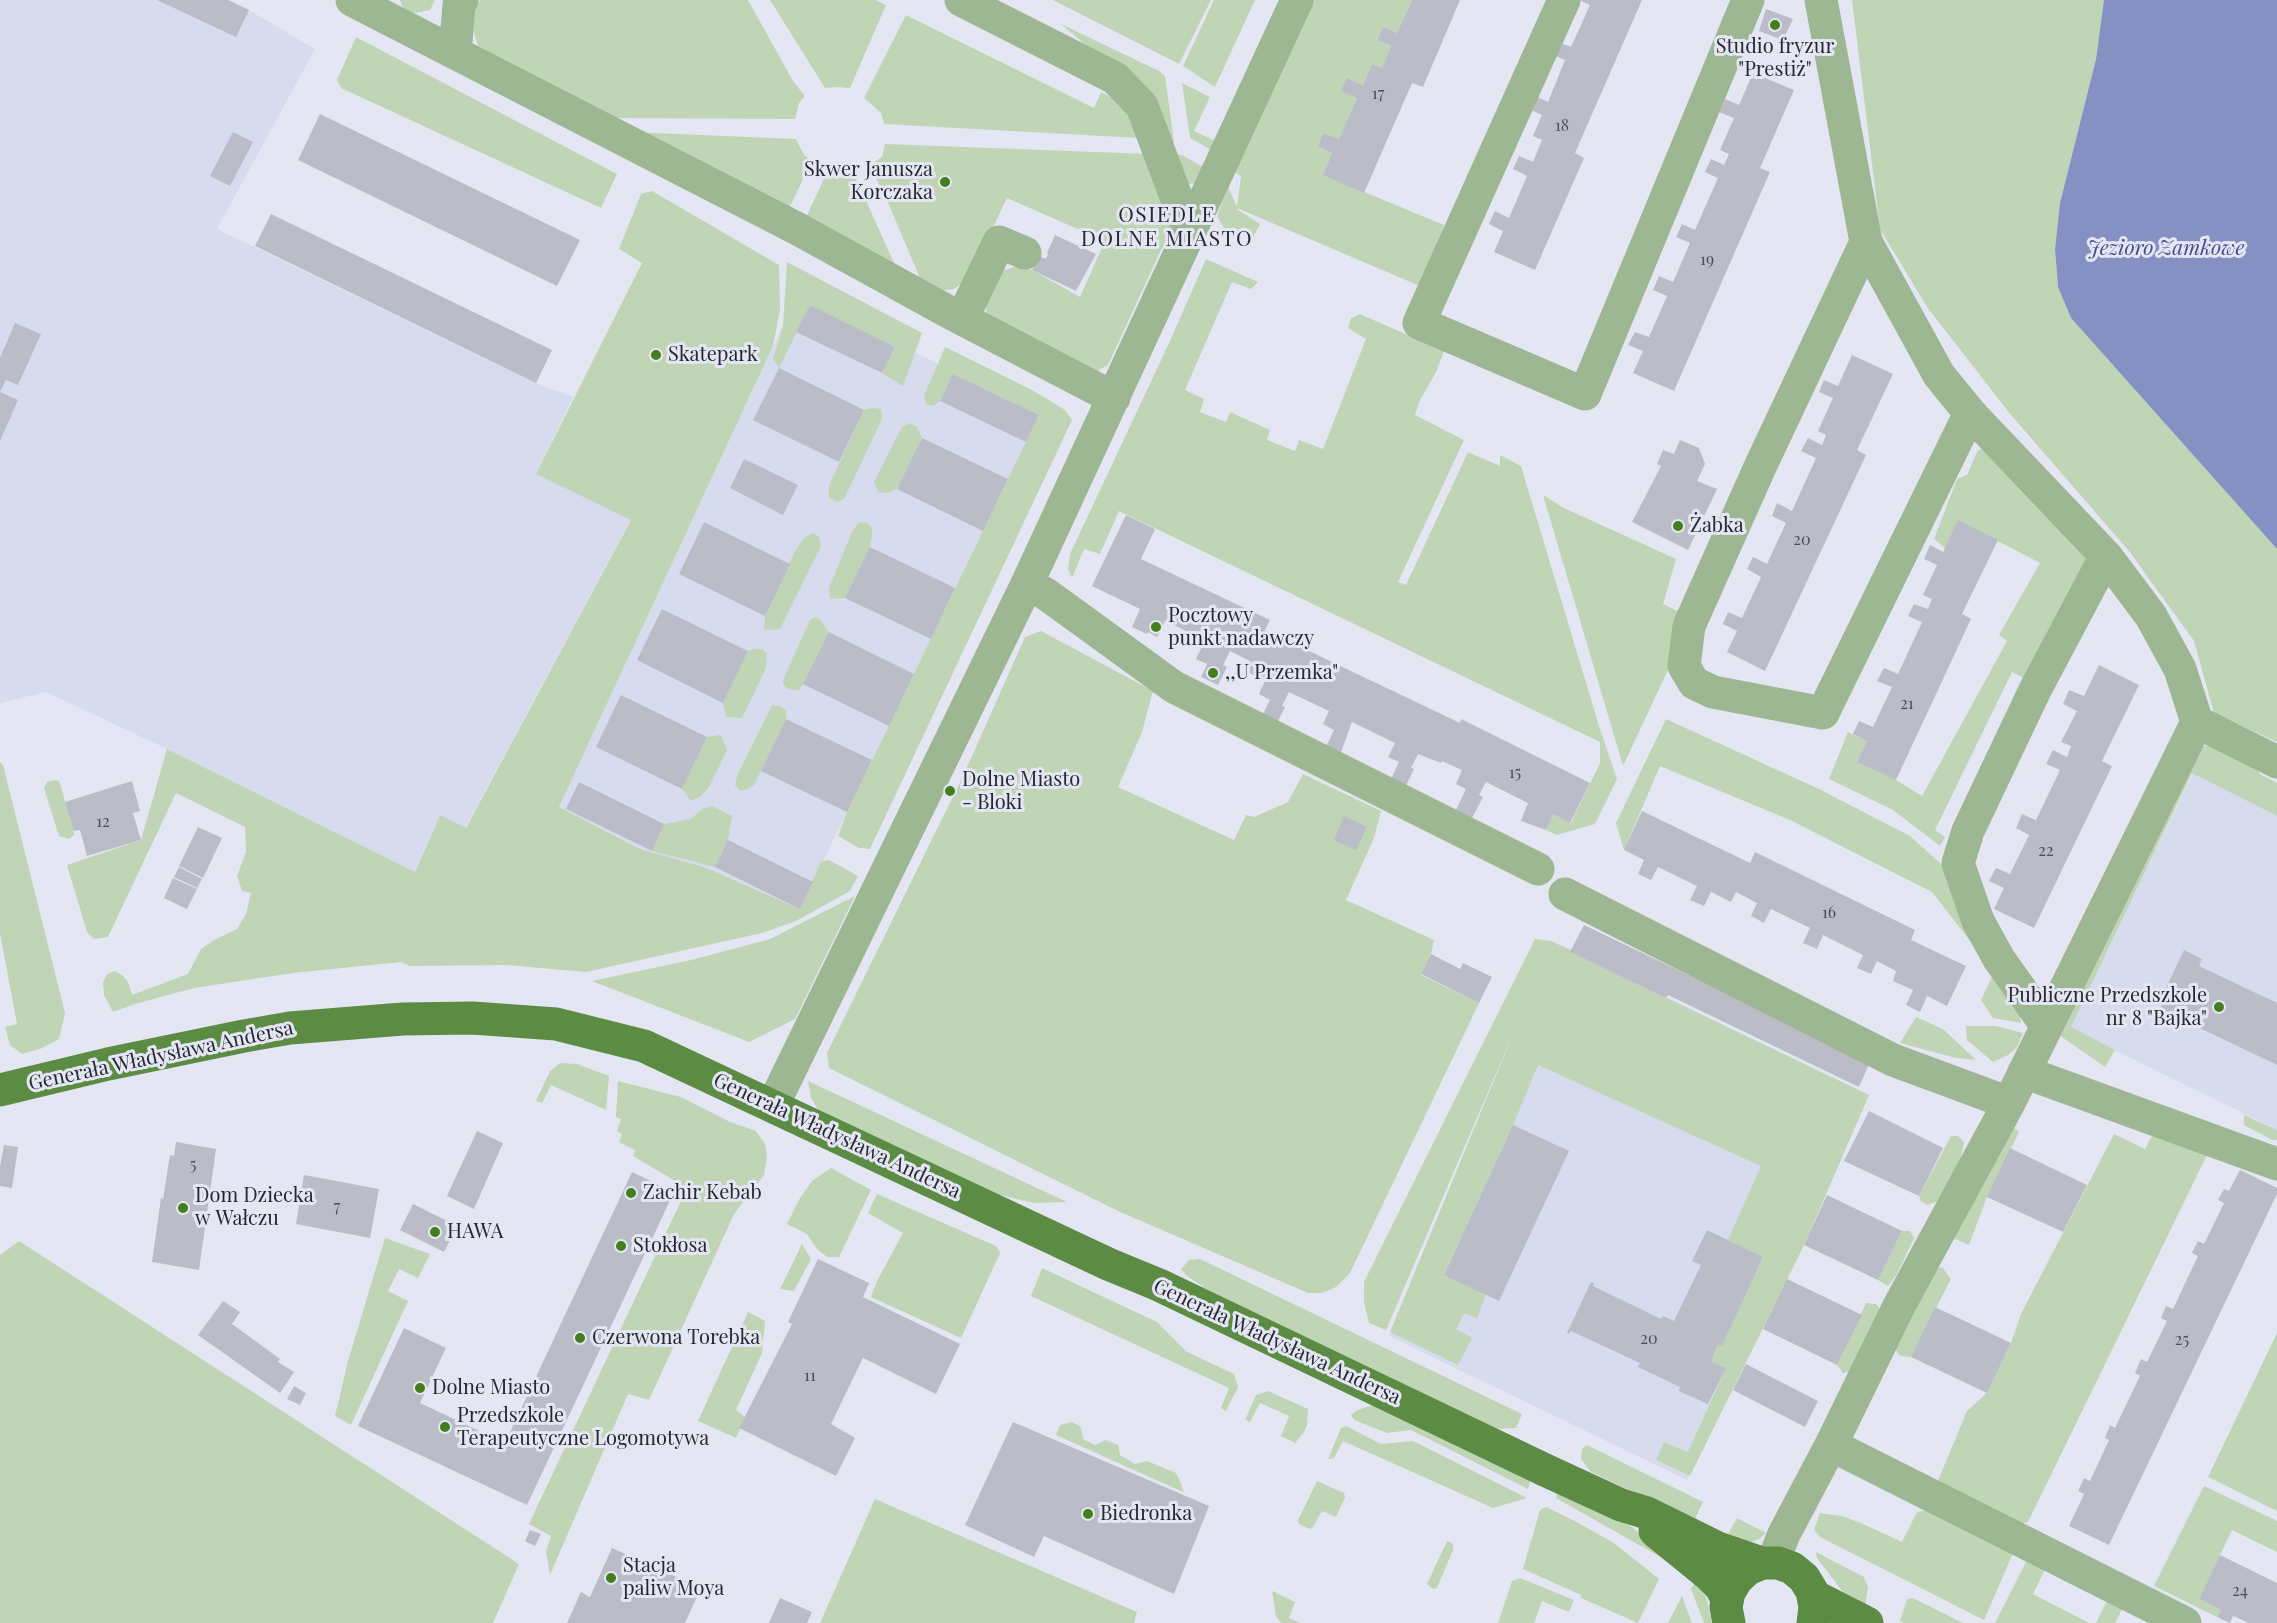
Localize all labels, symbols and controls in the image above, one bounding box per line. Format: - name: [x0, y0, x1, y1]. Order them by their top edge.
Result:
- marker: Studio fryzur "Prestiż": [1768, 18, 1782, 32]
- place label: Studio fryzur "Prestiż": [1716, 35, 1834, 82]
- house number: 17: [1372, 84, 1384, 104]
- house number: 18: [1555, 116, 1569, 136]
- place label: Skwer Janusza Korczaka: [804, 158, 933, 205]
- marker: Skwer Janusza Korczaka: [938, 175, 952, 189]
- district label: OSIEDLE DOLNE MIASTO: [1081, 202, 1253, 252]
- water label: Jezioro Zamkowe: [2087, 235, 2245, 261]
- house number: 19: [1700, 250, 1714, 270]
- place label: Skatepark: [668, 343, 758, 367]
- marker: Skatepark: [649, 348, 663, 362]
- place label: Żabka: [1690, 514, 1744, 538]
- marker: Żabka: [1671, 519, 1685, 533]
- house number: 20: [1793, 530, 1811, 550]
- place label: Pocztowy punkt nadawczy: [1168, 604, 1314, 651]
- marker: Pocztowy punkt nadawczy: [1149, 620, 1163, 634]
- place label: ,,U Przemka": [1225, 661, 1338, 685]
- marker: ,,U Przemka": [1206, 666, 1220, 680]
- house number: 21: [1900, 694, 1914, 714]
- house number: 15: [1509, 763, 1521, 783]
- place label: Dolne Miasto - Bloki: [962, 768, 1080, 815]
- marker: Dolne Miasto - Bloki: [943, 784, 957, 798]
- house number: 12: [96, 812, 110, 832]
- house number: 22: [2038, 841, 2054, 861]
- house number: 16: [1822, 903, 1836, 923]
- place label: Publiczne Przedszkole nr 8 "Bajka": [2008, 984, 2207, 1031]
- marker: Publiczne Przedszkole nr 8 "Bajka": [2212, 1000, 2226, 1014]
- street label: Generała Władysława Andersa: [27, 1016, 295, 1096]
- street label: Generała Władysława Andersa: [710, 1068, 964, 1204]
- house number: 5: [190, 1155, 196, 1175]
- place label: Zachir Kebab: [643, 1181, 762, 1205]
- place label: Dom Dziecka w Wałczu: [195, 1184, 314, 1231]
- marker: Zachir Kebab: [624, 1186, 638, 1200]
- house number: 7: [334, 1197, 340, 1217]
- marker: Dom Dziecka w Wałczu: [176, 1201, 190, 1215]
- place label: HAWA: [447, 1220, 503, 1244]
- marker: HAWA: [428, 1225, 442, 1239]
- place label: Stokłosa: [633, 1234, 707, 1258]
- marker: Stokłosa: [614, 1239, 628, 1253]
- street label: Generała Władysława Andersa: [1150, 1274, 1404, 1410]
- place label: Czerwona Torebka: [592, 1326, 760, 1350]
- house number: 20: [1640, 1329, 1658, 1349]
- house number: 25: [2175, 1330, 2189, 1350]
- marker: Czerwona Torebka: [573, 1331, 587, 1345]
- house number: 11: [804, 1366, 816, 1386]
- place label: Dolne Miasto: [432, 1376, 550, 1400]
- marker: Dolne Miasto: [413, 1381, 427, 1395]
- place label: Przedszkole Terapeutyczne Logomotywa: [457, 1404, 709, 1451]
- marker: Przedszkole Terapeutyczne Logomotywa: [438, 1420, 452, 1434]
- place label: Biedronka: [1100, 1502, 1192, 1526]
- marker: Biedronka: [1081, 1507, 1095, 1521]
- place label: Stacja paliw Moya: [623, 1554, 724, 1601]
- marker: Stacja paliw Moya: [604, 1571, 618, 1585]
- house number: 24: [2232, 1581, 2248, 1601]

